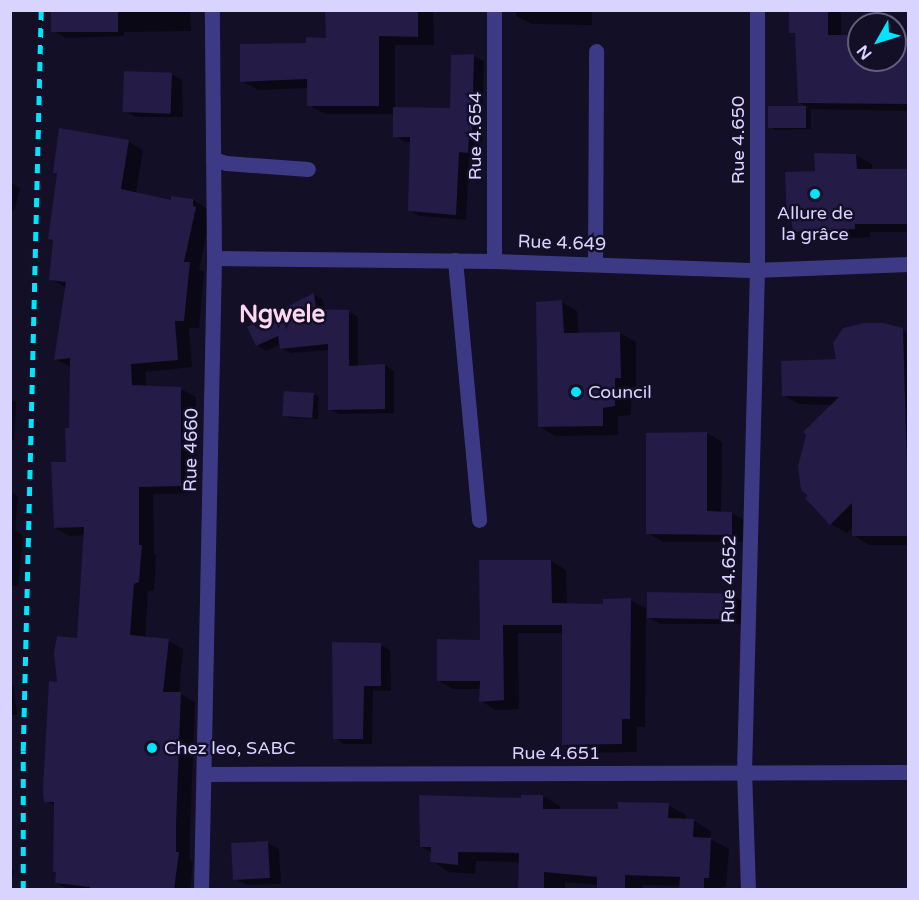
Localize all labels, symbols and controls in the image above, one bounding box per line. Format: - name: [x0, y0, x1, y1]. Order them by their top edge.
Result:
- north arrow: [847, 12, 907, 72]
- text: N: [853, 41, 876, 63]
- street label: Rue 4.654: [464, 92, 486, 180]
- street label: Rue 4.650: [727, 96, 749, 184]
- marker: Allure de la grâce: [808, 187, 822, 201]
- place label: Allure de la grâce: [777, 203, 853, 246]
- street label: Rue 4.649: [517, 231, 607, 255]
- district label: Ngwele: [239, 301, 325, 329]
- place label: Council: [588, 381, 652, 403]
- marker: Council: [569, 385, 583, 399]
- street label: Rue 4660: [179, 408, 203, 492]
- street label: Rue 4.652: [717, 535, 741, 623]
- place label: Chez leo, SABC: [164, 737, 296, 759]
- marker: Chez leo, SABC: [145, 741, 159, 755]
- street label: Rue 4.651: [512, 742, 600, 764]

